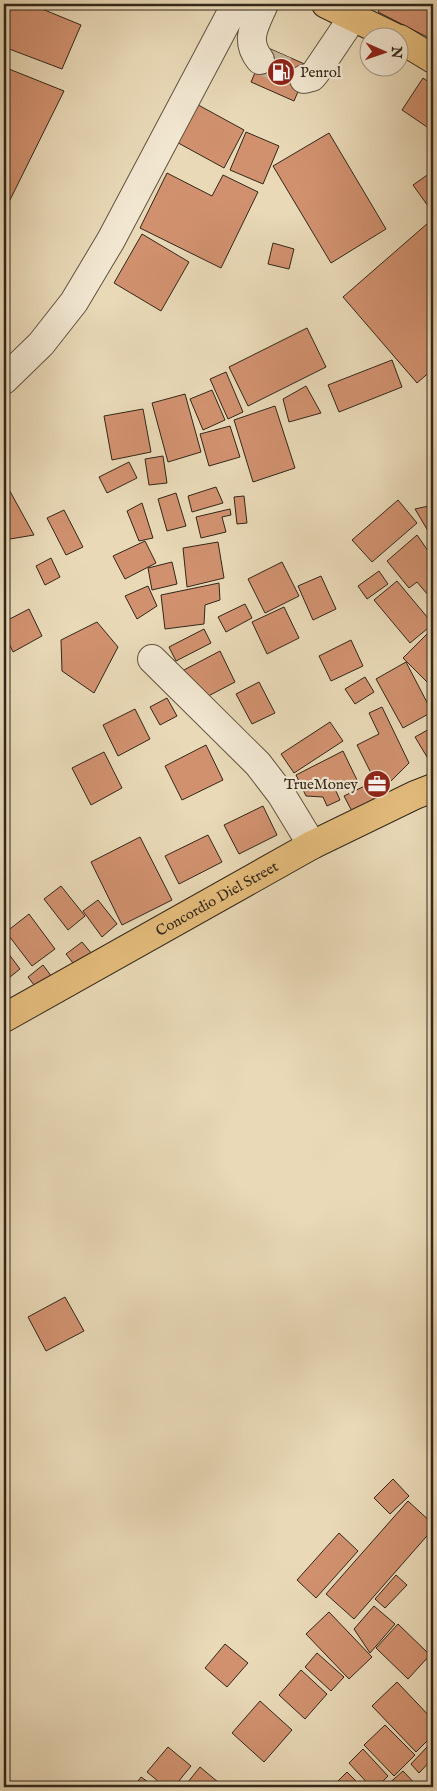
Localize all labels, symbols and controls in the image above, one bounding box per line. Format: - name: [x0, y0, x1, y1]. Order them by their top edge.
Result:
- north arrow: [360, 28, 410, 78]
- text: N: [387, 45, 405, 59]
- fuel station icon: Penrol: [266, 57, 296, 87]
- place label: Penrol: [300, 63, 342, 82]
- office icon: TrueMoney: [362, 769, 392, 799]
- place label: TrueMoney: [284, 775, 359, 794]
- street label: Concordio Diel Street: [152, 857, 281, 941]

